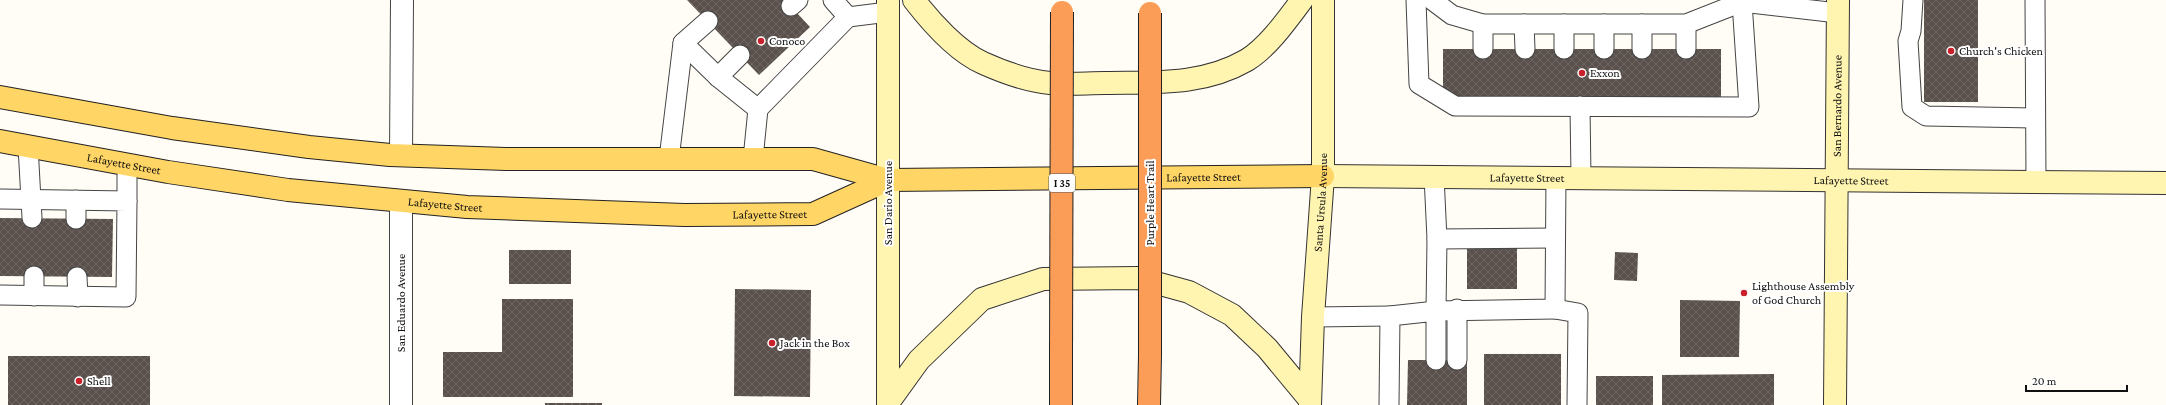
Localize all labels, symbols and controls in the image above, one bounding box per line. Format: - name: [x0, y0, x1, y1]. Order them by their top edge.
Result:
- place label: Conoco: [769, 34, 805, 48]
- marker: Conoco: [756, 36, 766, 46]
- place label: Church's Chicken: [1959, 44, 2043, 58]
- marker: Church's Chicken: [1946, 46, 1956, 56]
- street label: San Bernardo Avenue: [1830, 55, 1845, 157]
- place label: Exxon: [1590, 66, 1620, 80]
- marker: Exxon: [1577, 68, 1587, 78]
- street label: Lafayette Street: [86, 150, 163, 178]
- street label: Santa Ursula Avenue: [1311, 153, 1330, 252]
- street label: Purple Heart Trail: [1143, 160, 1157, 246]
- street label: San Dario Avenue: [881, 161, 895, 245]
- street label: Lafayette Street: [1166, 170, 1242, 184]
- street label: Lafayette Street: [1489, 170, 1566, 185]
- street label: Lafayette Street: [1813, 173, 1890, 188]
- road number: I 35: [1049, 174, 1075, 192]
- street label: Lafayette Street: [407, 194, 484, 215]
- street label: Lafayette Street: [732, 207, 808, 222]
- street label: San Eduardo Avenue: [394, 254, 408, 352]
- place label: Lighthouse Assembly of God Church: [1752, 279, 1855, 307]
- marker: Lighthouse Assembly of God Church: [1739, 288, 1749, 298]
- place label: Jack in the Box: [779, 336, 850, 350]
- marker: Jack in the Box: [767, 338, 777, 348]
- scale bar: [2026, 367, 2127, 393]
- place label: Shell: [87, 374, 111, 388]
- text: 20 m: [2032, 374, 2057, 388]
- marker: Shell: [74, 376, 84, 386]

